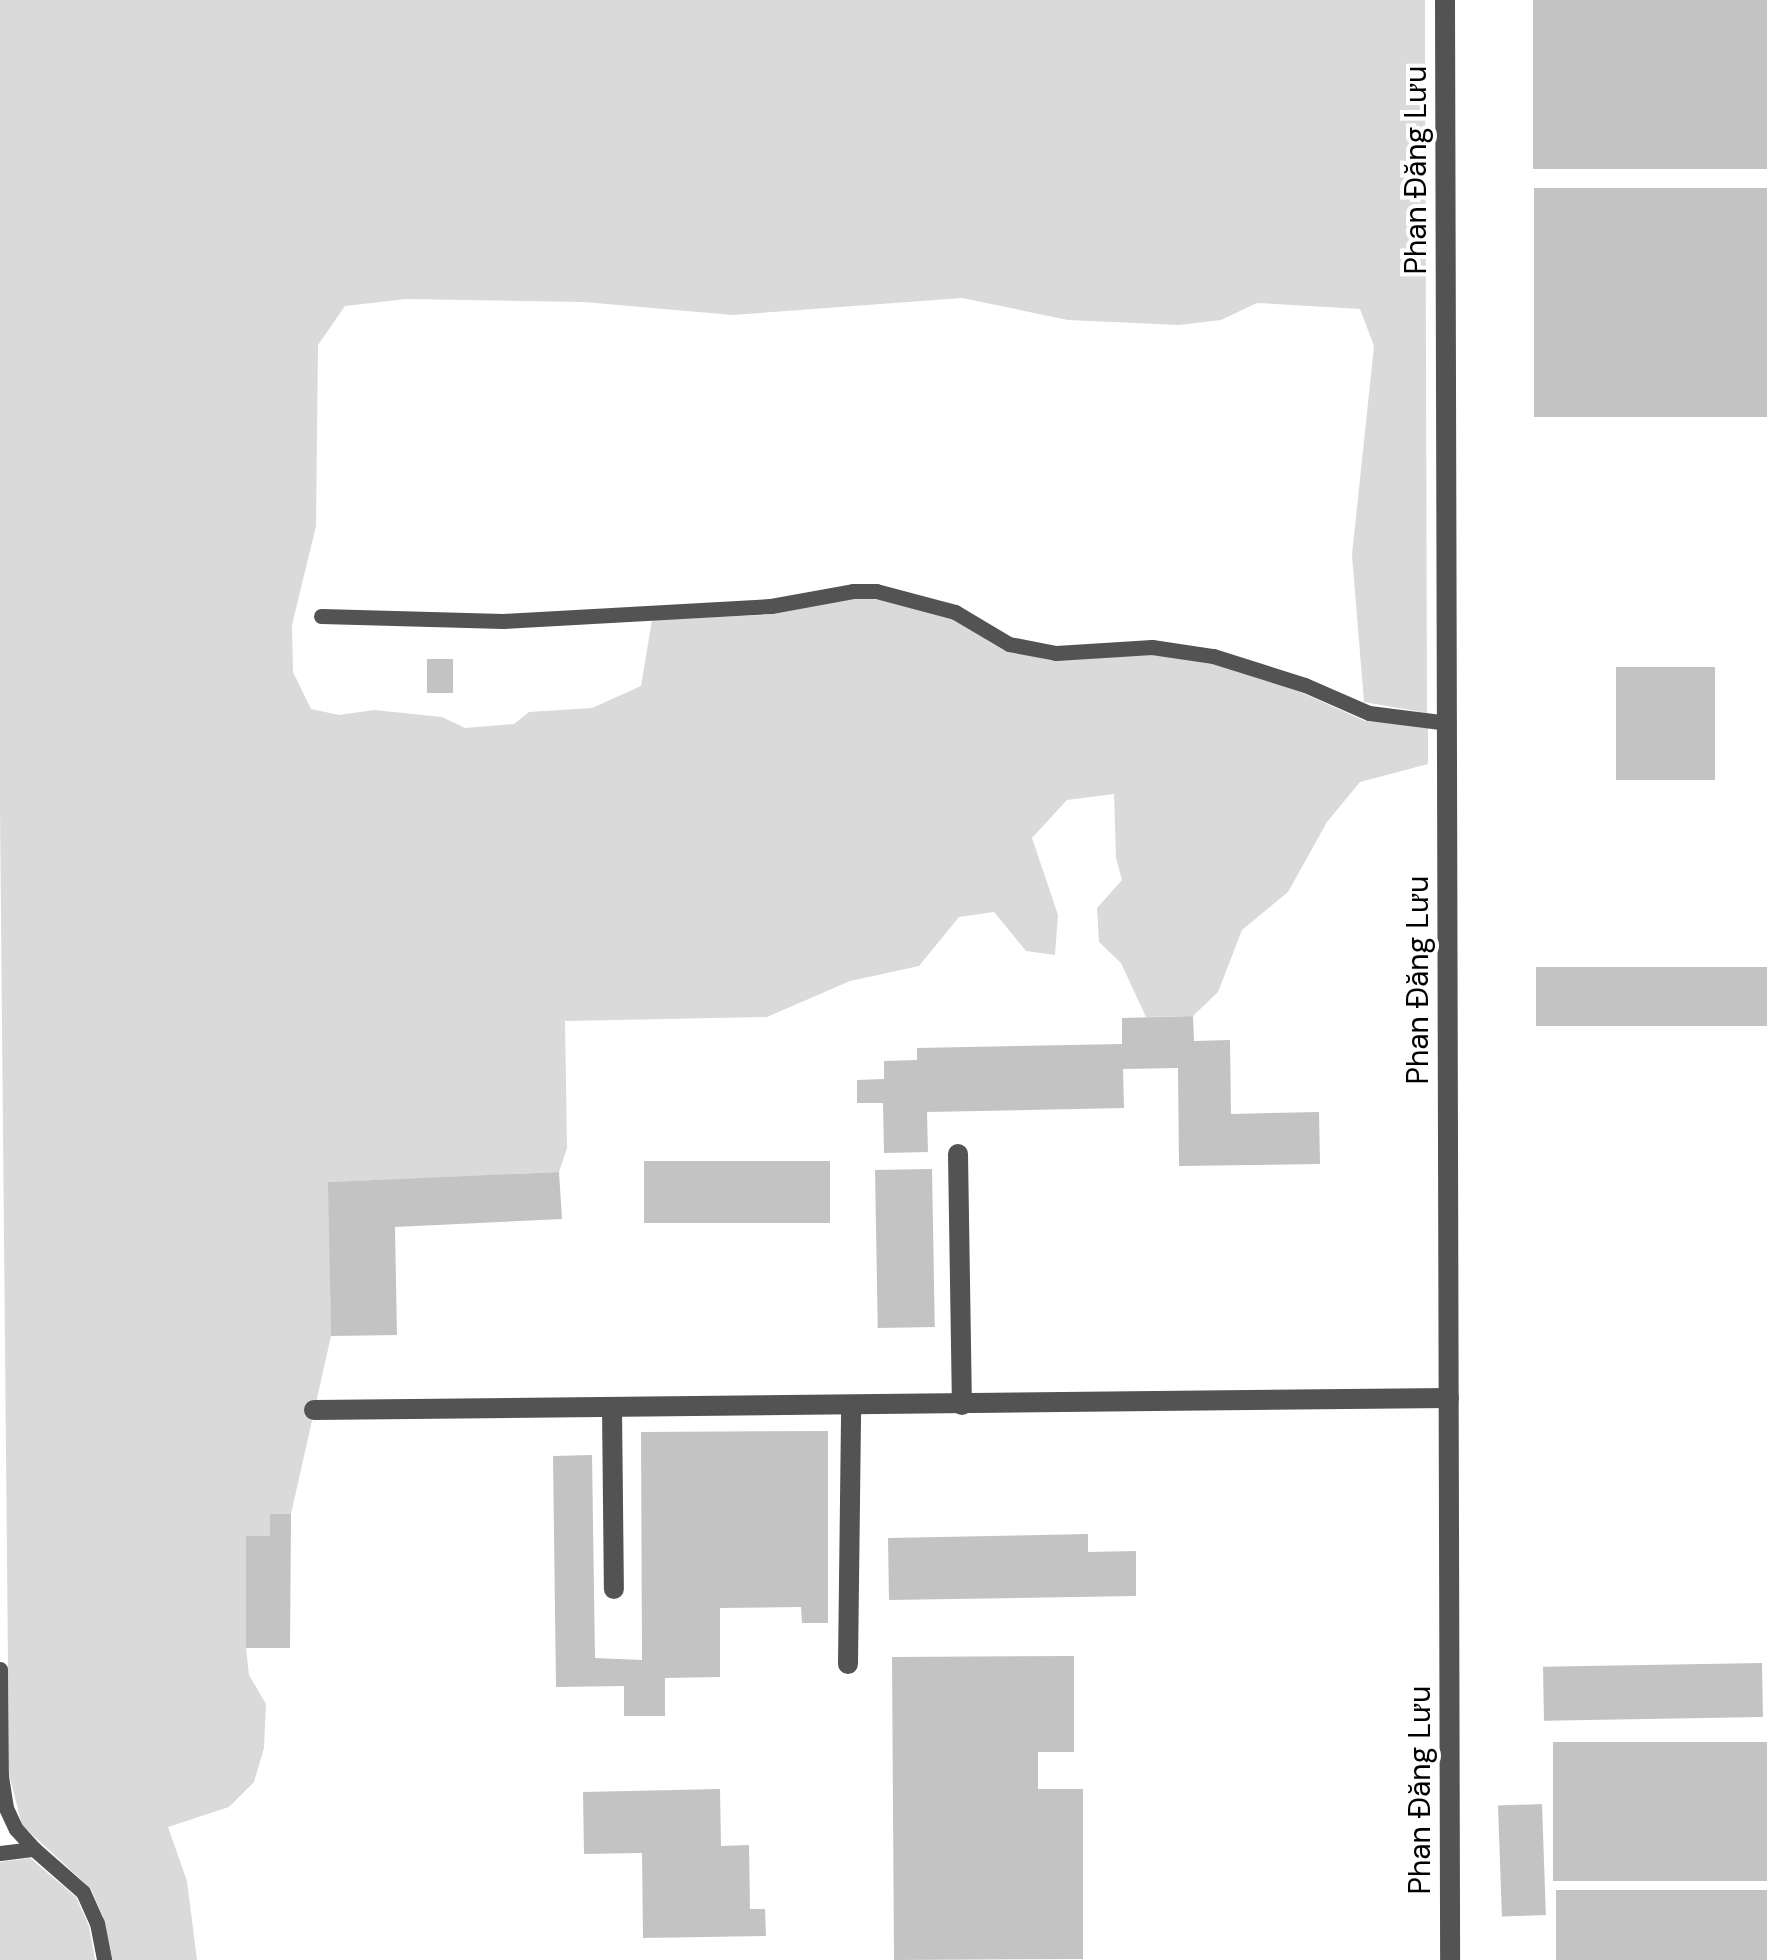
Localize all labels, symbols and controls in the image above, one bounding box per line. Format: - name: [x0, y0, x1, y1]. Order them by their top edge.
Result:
- street label: Phan Đăng Lưu: [1398, 66, 1434, 274]
- street label: Phan Đăng Lưu: [1400, 876, 1436, 1084]
- street label: Phan Đăng Lưu: [1402, 1686, 1438, 1894]

